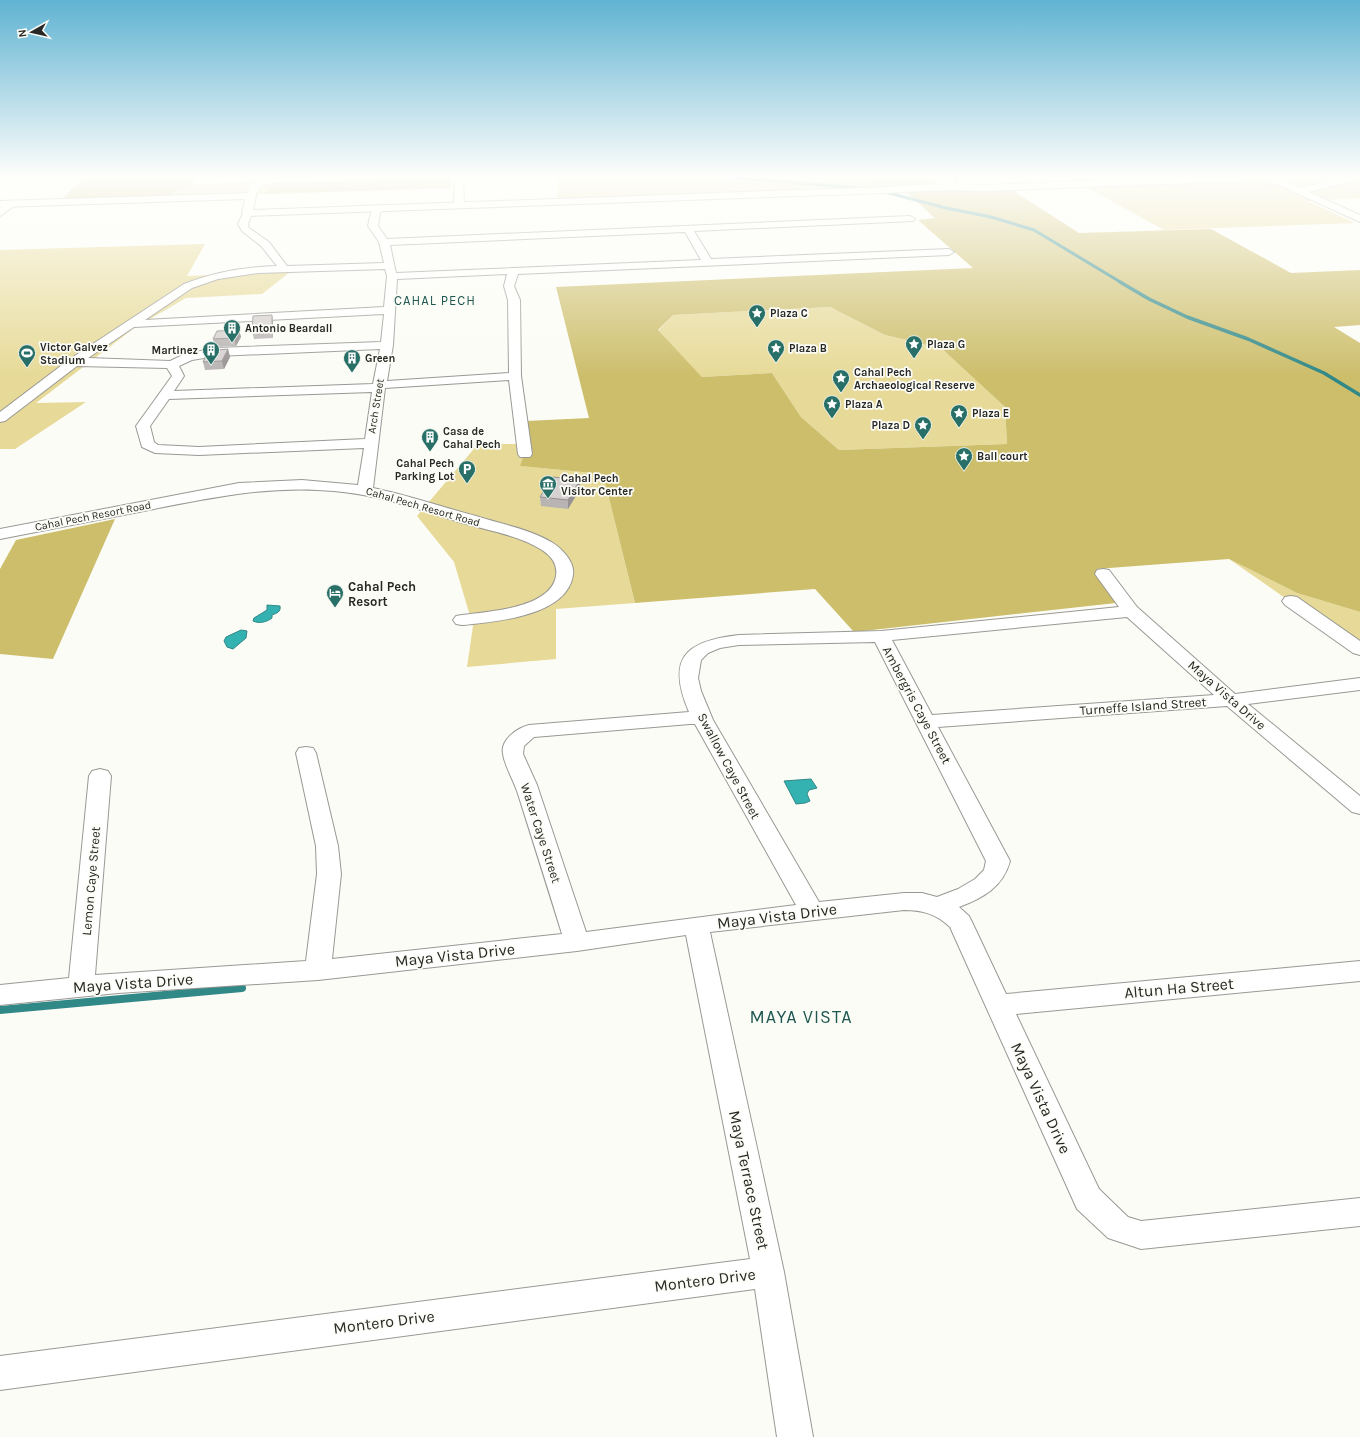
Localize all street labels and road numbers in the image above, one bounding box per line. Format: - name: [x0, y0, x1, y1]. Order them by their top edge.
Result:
- street label: Arch Street: [365, 378, 387, 434]
- street label: Cahal Pech Resort Road: [364, 484, 482, 530]
- street label: Cahal Pech Resort Road: [34, 498, 152, 534]
- street label: Ambergris Caye Street: [880, 644, 954, 766]
- street label: Maya Vista Drive: [1185, 657, 1269, 733]
- street label: Turneffe Island Street: [1079, 694, 1207, 718]
- street label: Swallow Caye Street: [695, 710, 763, 822]
- street label: Water Caye Street: [518, 781, 564, 885]
- street label: Lemon Caye Street: [79, 826, 103, 936]
- street label: Maya Vista Drive: [716, 899, 838, 933]
- street label: Maya Vista Drive: [394, 939, 516, 971]
- street label: Maya Vista Drive: [72, 969, 194, 997]
- street label: Altun Ha Street: [1123, 974, 1235, 1002]
- street label: Maya Vista Drive: [1007, 1039, 1075, 1157]
- street label: Maya Terrace Street: [725, 1109, 773, 1251]
- street label: Montero Drive: [653, 1264, 757, 1296]
- street label: Montero Drive: [332, 1306, 436, 1338]

